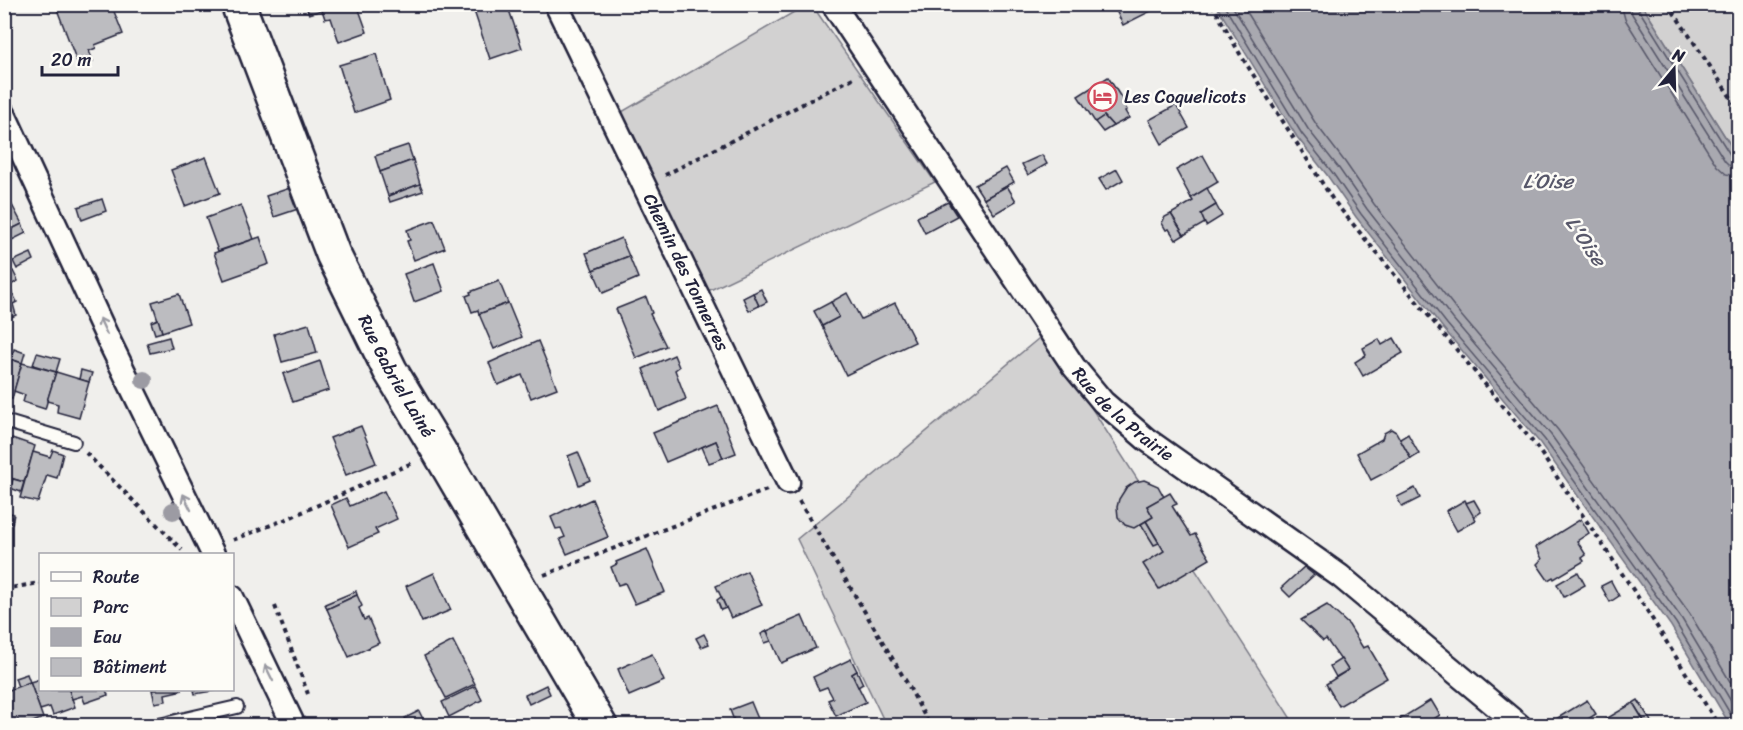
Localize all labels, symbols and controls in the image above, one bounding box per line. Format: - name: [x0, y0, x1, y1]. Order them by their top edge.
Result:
- scale bar: [42, 39, 118, 77]
- north arrow: [1644, 39, 1704, 99]
- text: N: [1668, 39, 1690, 71]
- text: 20 m: [51, 44, 91, 76]
- hotel icon: Les Coquelicots: [1087, 81, 1119, 113]
- place label: Les Coquelicots: [1124, 81, 1246, 113]
- water label: L’Oise: [1523, 164, 1575, 199]
- street label: Chemin des Tonnerres: [634, 188, 738, 357]
- water label: L'Oise: [1556, 209, 1616, 275]
- street label: Rue Gabriel Lainé: [349, 309, 444, 444]
- one-way arrow: [96, 318, 108, 336]
- street label: Rue de la Prairie: [1064, 359, 1181, 470]
- one-way arrow: [181, 493, 193, 511]
- legend: [39, 553, 234, 691]
- text: Route: [93, 561, 140, 593]
- text: Parc: [93, 591, 129, 623]
- text: Eau: [93, 621, 122, 653]
- text: Bâtiment: [93, 651, 167, 683]
- one-way arrow: [263, 664, 275, 682]

